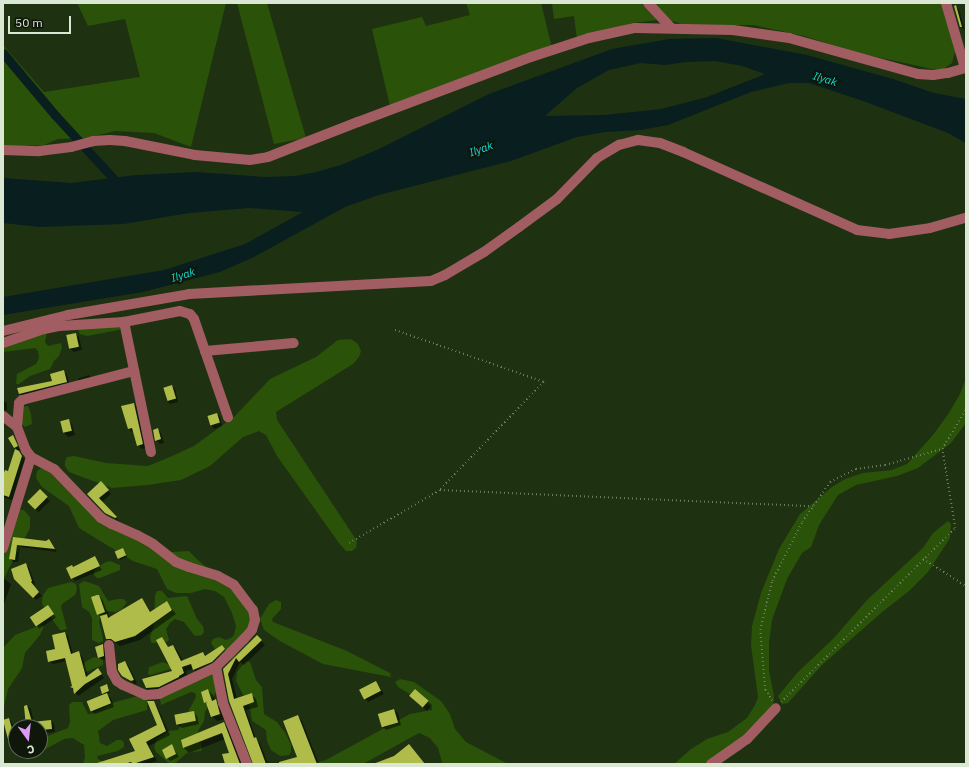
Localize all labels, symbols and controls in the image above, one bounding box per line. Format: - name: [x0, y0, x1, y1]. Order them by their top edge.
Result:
- scale bar: [10, 8, 73, 34]
- text: 50 m: [15, 15, 43, 30]
- water label: Ilyak: [811, 69, 839, 89]
- water label: Ilyak: [467, 139, 495, 159]
- water label: Ilyak: [169, 265, 197, 285]
- north arrow: [8, 719, 48, 759]
- text: С: [26, 742, 36, 757]

